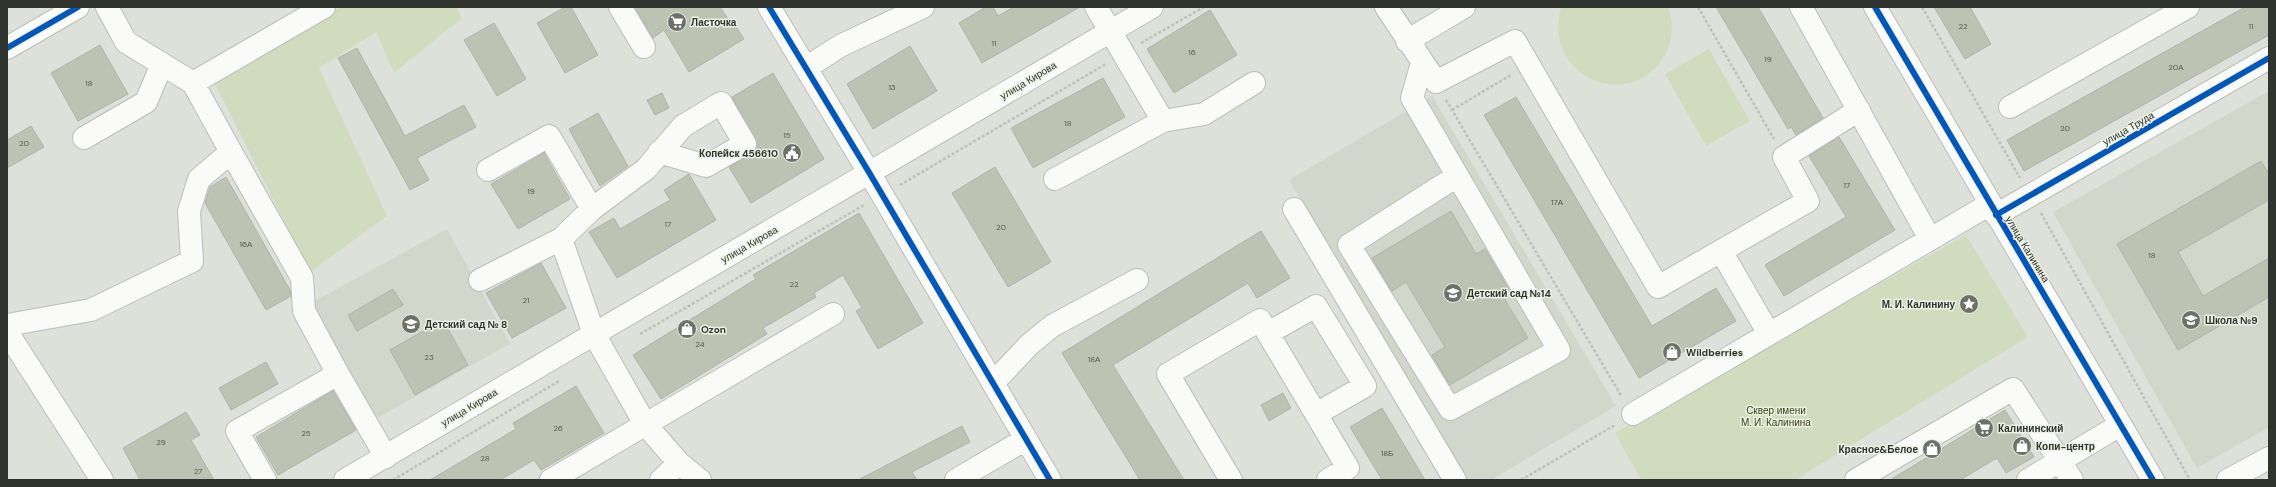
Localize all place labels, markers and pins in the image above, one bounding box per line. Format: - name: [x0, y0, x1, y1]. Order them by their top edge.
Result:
- supermarket icon: Ласточка: [666, 11, 688, 33]
- place label: Ласточка: [691, 16, 737, 29]
- public building icon: Копейск 456610: [781, 142, 803, 164]
- place label: Копейск 456610: [699, 147, 778, 160]
- school or university icon: Детский сад №14: [1442, 282, 1464, 304]
- place label: Детский сад №14: [1467, 287, 1551, 300]
- place icon: М. И. Калинину: [1958, 293, 1980, 315]
- place label: М. И. Калинину: [1882, 298, 1955, 311]
- school or university icon: Школа №9: [2180, 309, 2202, 331]
- school or university icon: Детский сад № 8: [400, 313, 422, 335]
- place label: Школа №9: [2205, 314, 2258, 327]
- place label: Детский сад № 8: [425, 318, 507, 331]
- shop icon: Ozon: [676, 318, 698, 340]
- place label: Ozon: [701, 323, 726, 336]
- shop icon: Wildberries: [1661, 341, 1683, 363]
- place label: Wildberries: [1686, 346, 1743, 359]
- supermarket icon: Калининский: [1973, 417, 1995, 439]
- place label: Калининский: [1998, 422, 2063, 435]
- shop icon: Копи-центр: [2011, 435, 2033, 457]
- shop icon: Красное&Белое: [1921, 438, 1943, 460]
- place label: Копи-центр: [2036, 440, 2095, 453]
- place label: Красное&Белое: [1839, 443, 1918, 456]

